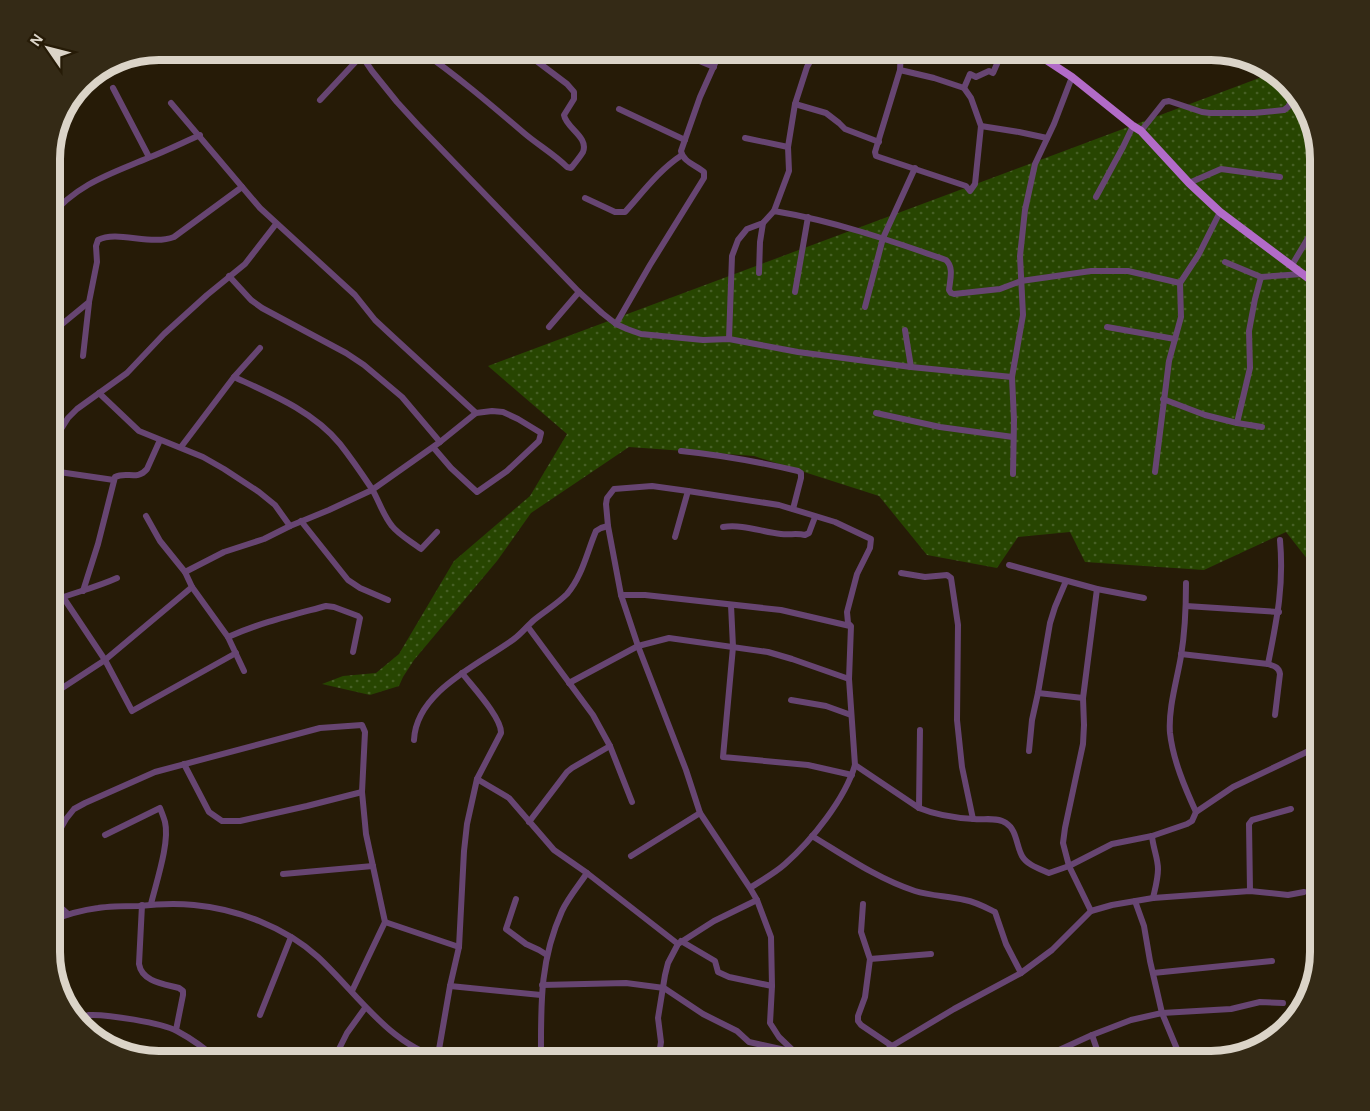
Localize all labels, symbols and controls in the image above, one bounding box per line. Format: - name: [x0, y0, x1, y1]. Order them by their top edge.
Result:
- north arrow: [18, 18, 78, 78]
- text: N: [27, 31, 46, 49]

